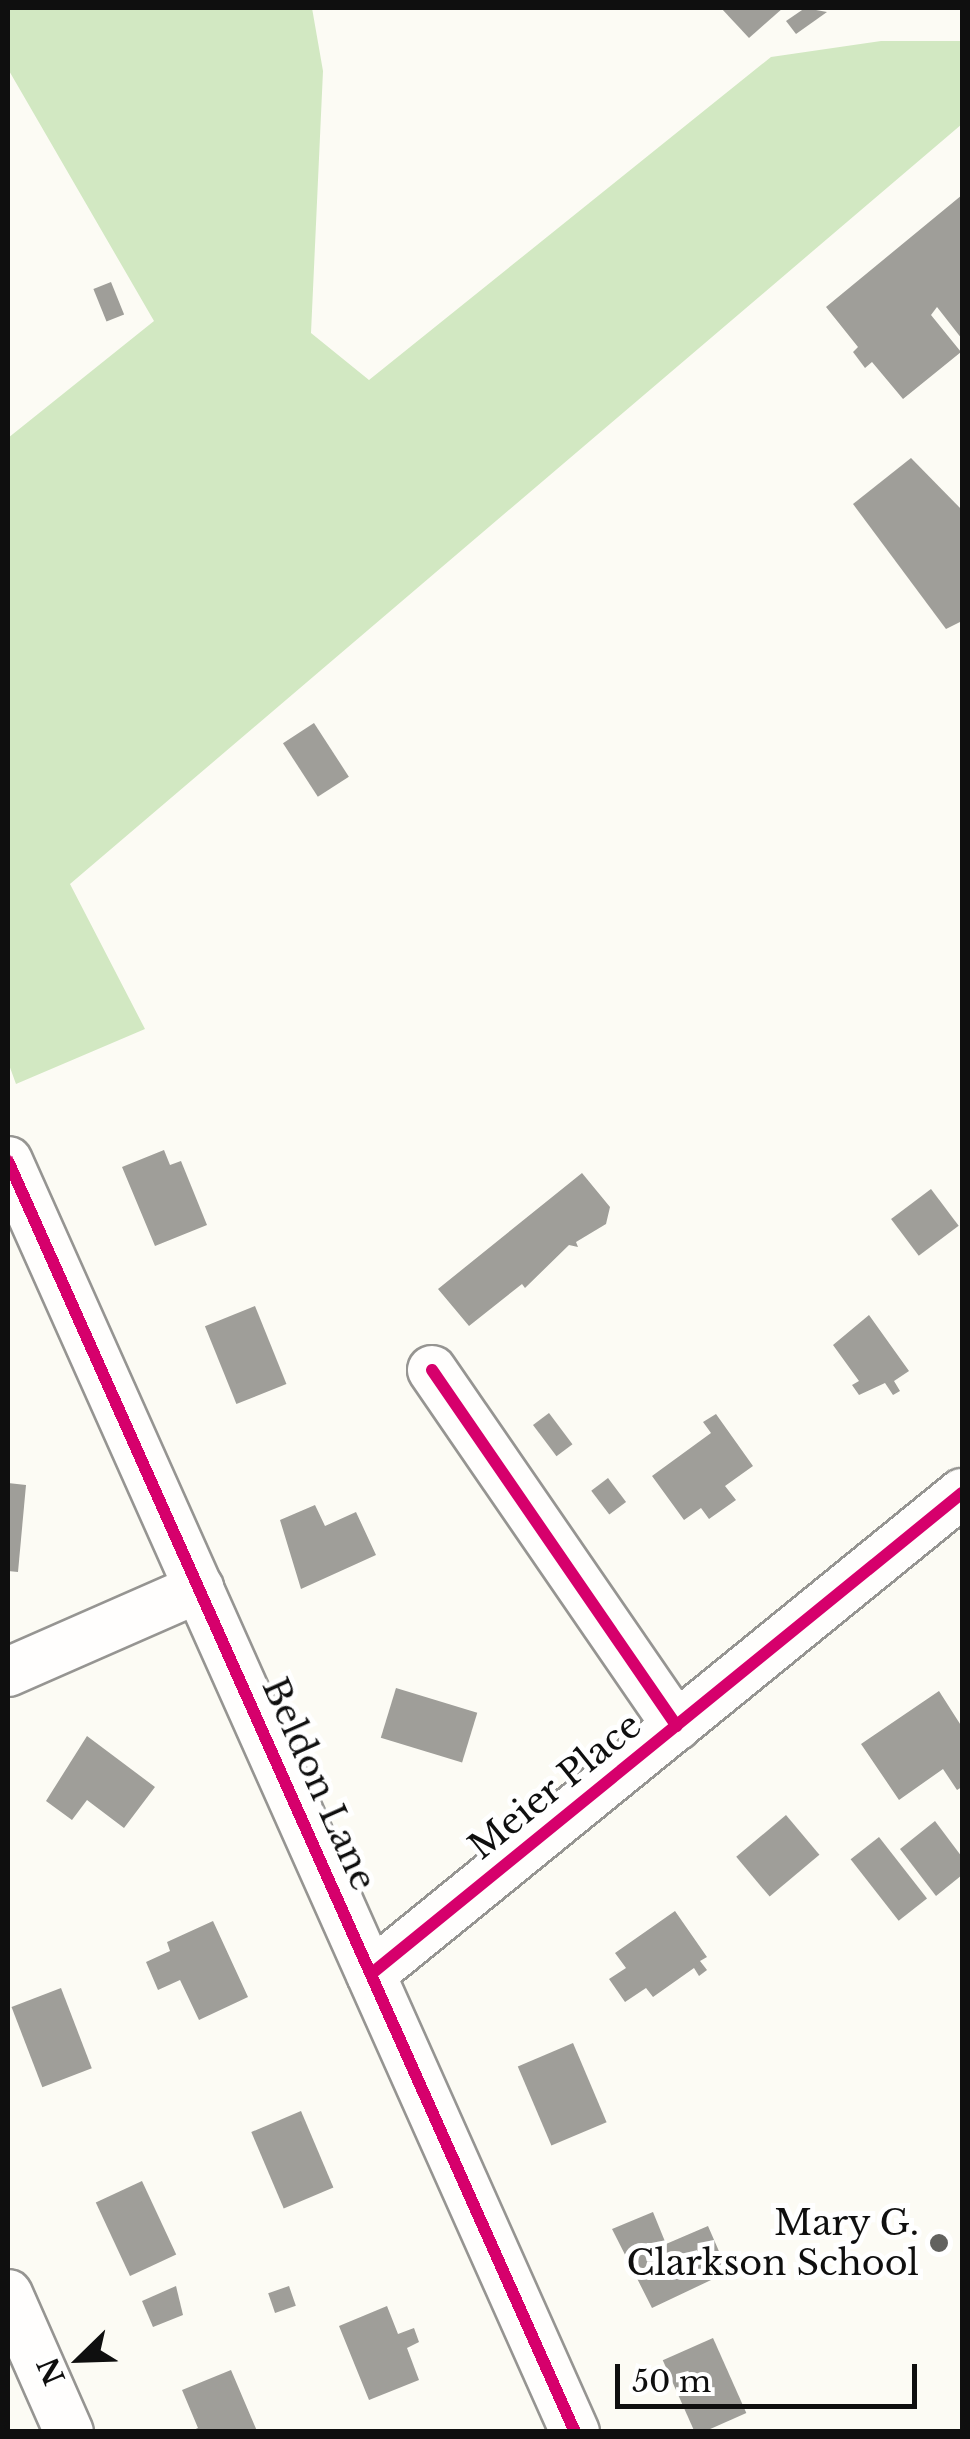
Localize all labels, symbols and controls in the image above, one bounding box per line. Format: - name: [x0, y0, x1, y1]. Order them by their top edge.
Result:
- street label: Beldon Lane: [253, 1671, 385, 1897]
- street label: Meier Place: [460, 1704, 650, 1868]
- place label: Mary G. Clarkson School: [626, 2202, 919, 2284]
- marker: Mary G. Clarkson School: [928, 2232, 950, 2254]
- north arrow: [30, 2309, 130, 2409]
- scale bar: [620, 2344, 922, 2406]
- text: N: [31, 2352, 73, 2390]
- text: 50 m: [632, 2363, 711, 2400]

